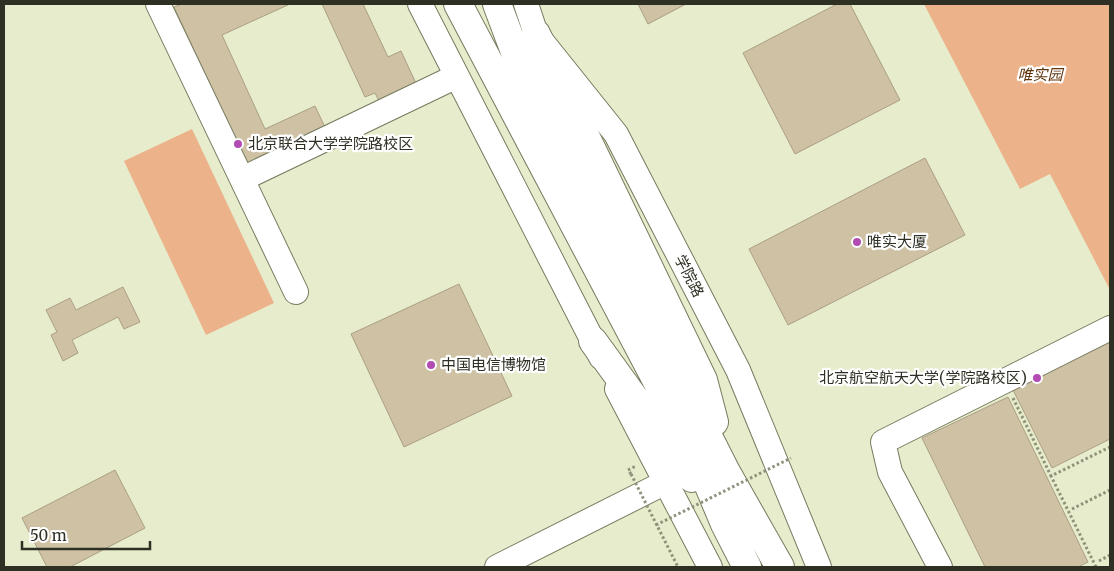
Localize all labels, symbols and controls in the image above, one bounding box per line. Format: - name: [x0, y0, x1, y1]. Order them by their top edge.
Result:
- park label: 唯实园: [1017, 65, 1064, 84]
- place label: 北京联合大学学院路校区: [248, 134, 413, 153]
- marker: 北京联合大学学院路校区: [232, 138, 244, 150]
- place label: 唯实大厦: [867, 232, 927, 251]
- marker: 唯实大厦: [851, 236, 863, 248]
- street label: 学院路: [671, 251, 708, 300]
- place label: 中国电信博物馆: [441, 355, 546, 374]
- marker: 中国电信博物馆: [425, 359, 437, 371]
- place label: 北京航空航天大学(学院路校区): [819, 368, 1027, 387]
- marker: 北京航空航天大学(学院路校区): [1031, 372, 1043, 384]
- scale bar: [22, 518, 150, 550]
- text: 50 m: [30, 526, 67, 545]

